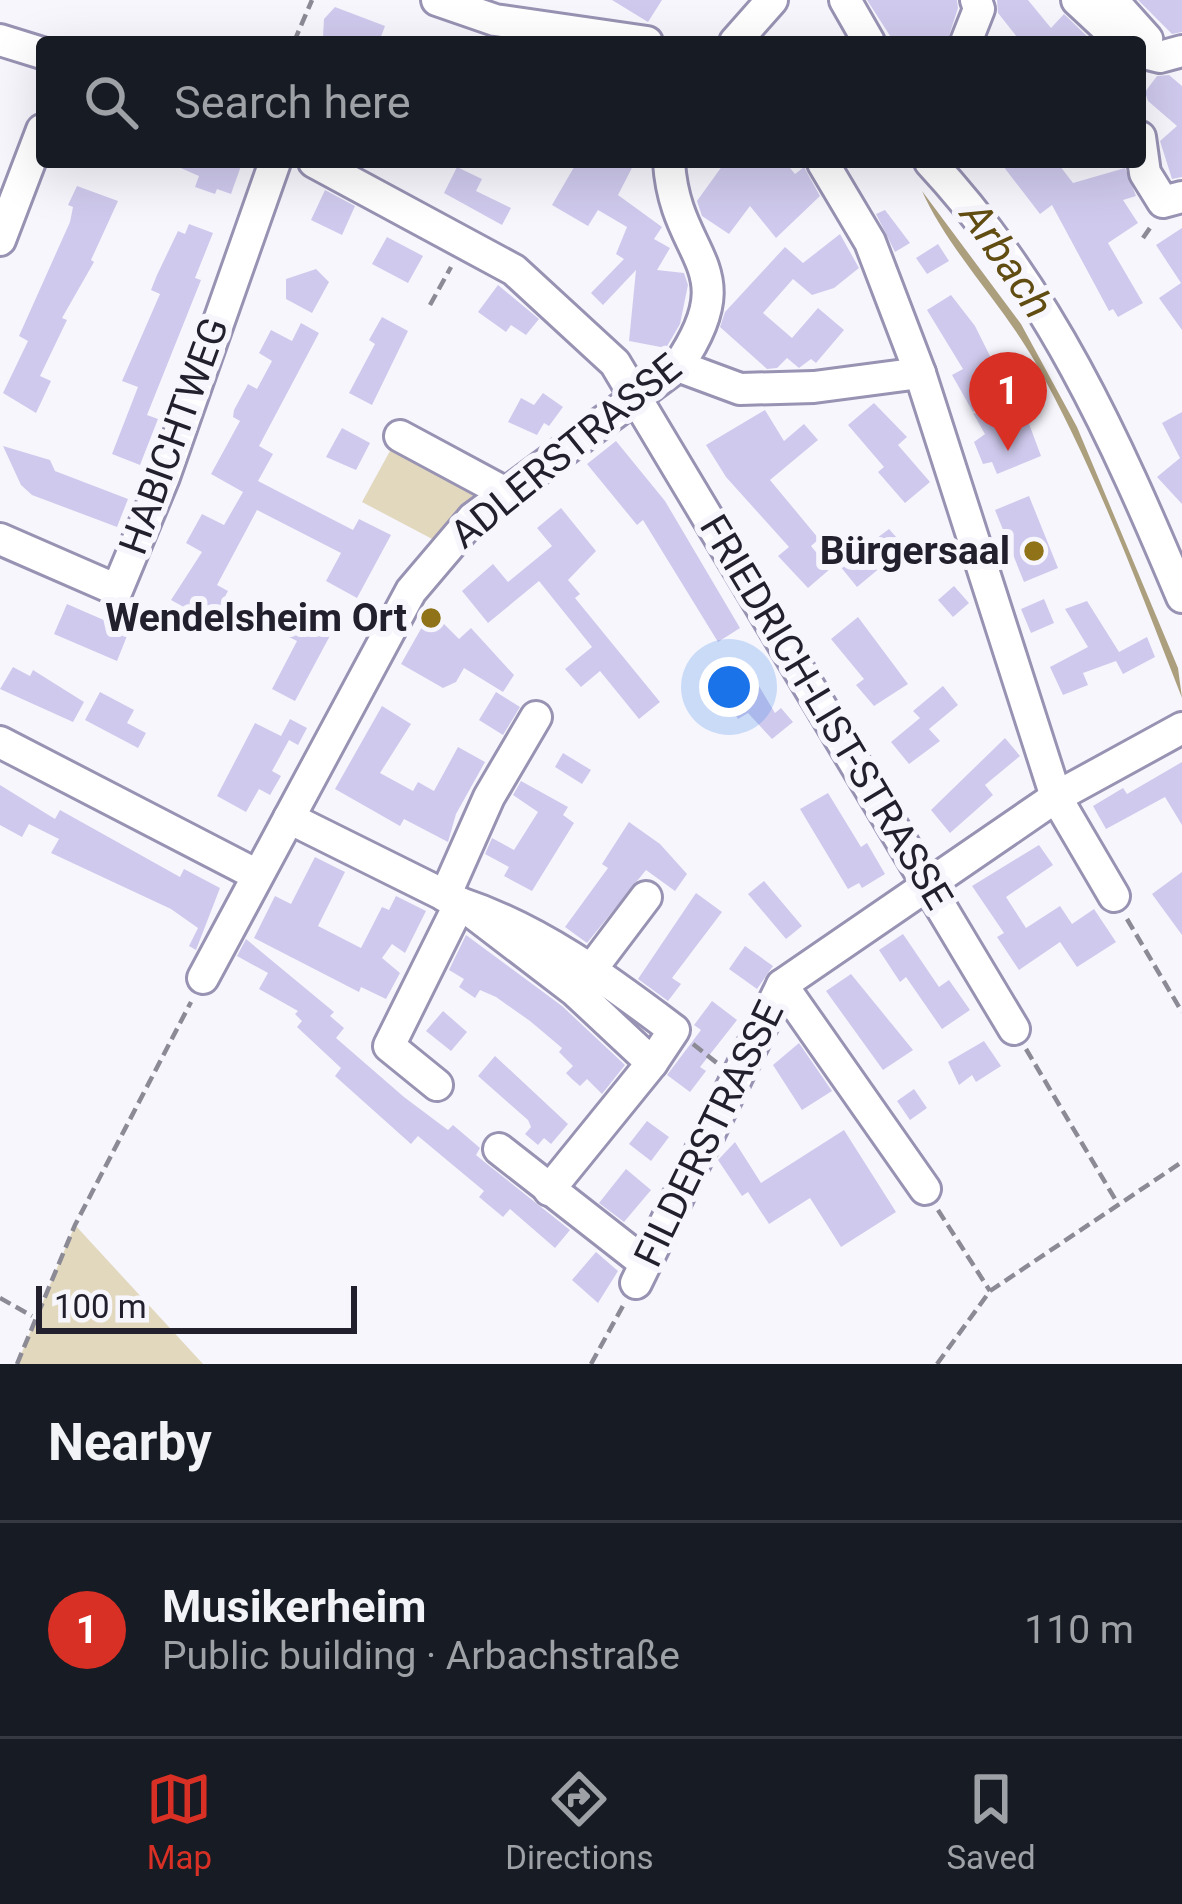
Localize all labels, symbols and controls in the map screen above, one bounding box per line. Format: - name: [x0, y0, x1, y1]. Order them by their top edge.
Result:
- search box: [36, 36, 1146, 168]
- icon: search: [78, 69, 144, 135]
- text: Search here: [174, 76, 411, 129]
- water label: Arbach: [949, 191, 1063, 327]
- street label: HABICHTWEG: [110, 312, 238, 560]
- street label: ADLERSTRASSE: [442, 344, 690, 558]
- pin: 1: [969, 352, 1047, 451]
- street label: FRIEDRICH-LIST-STRASSE: [690, 507, 962, 917]
- place label: Bürgersaal: [820, 528, 1010, 574]
- marker: Bürgersaal: [1021, 538, 1047, 564]
- place label: Wendelsheim Ort: [105, 595, 407, 641]
- marker: Wendelsheim Ort: [418, 605, 444, 631]
- your location: [699, 657, 759, 717]
- street label: FILDERSTRASSE: [625, 994, 793, 1274]
- scale bar: [36, 1280, 357, 1333]
- text: 100 m: [54, 1287, 147, 1326]
- text: Nearby: [48, 1413, 212, 1472]
- text: Musikerheim: [162, 1580, 426, 1633]
- text: 1: [76, 1607, 98, 1653]
- text: 110 m: [1024, 1607, 1134, 1653]
- text: Public building · Arbachstraße: [162, 1633, 680, 1679]
- tab: Map: [146, 1766, 212, 1877]
- tab: Directions: [505, 1766, 654, 1877]
- tab: Saved: [946, 1766, 1036, 1877]

